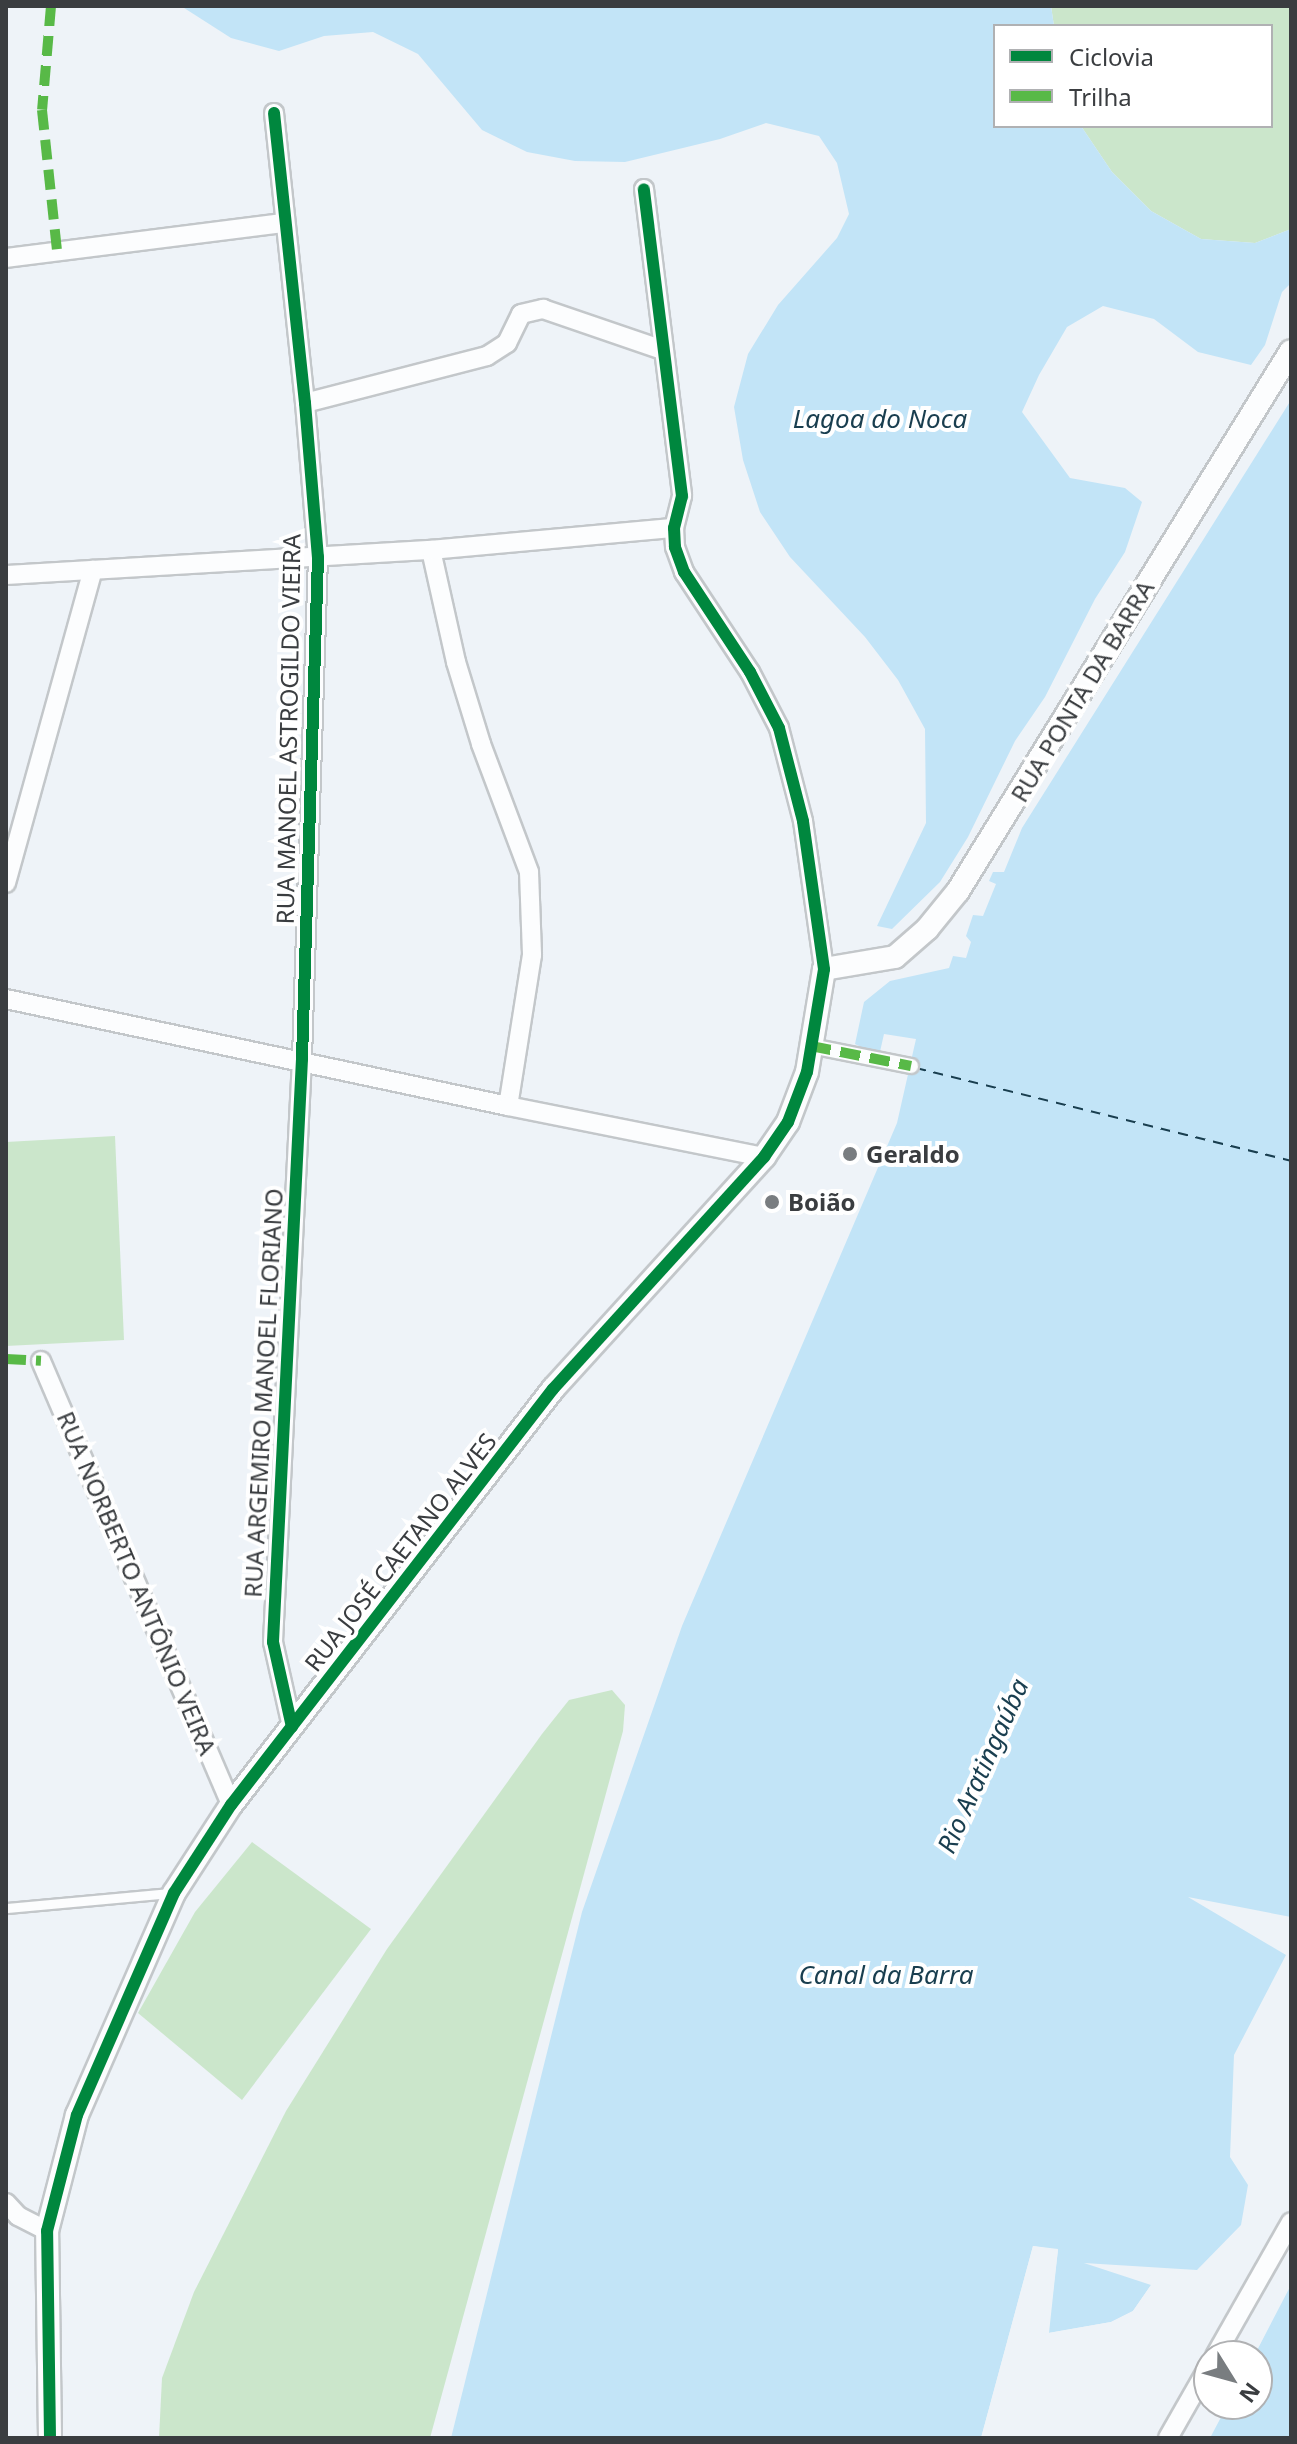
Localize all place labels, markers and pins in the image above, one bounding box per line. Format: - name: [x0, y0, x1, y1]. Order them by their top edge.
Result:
- place label: Geraldo: [866, 1140, 960, 1168]
- marker: Geraldo: [841, 1145, 859, 1163]
- place label: Boião: [788, 1188, 856, 1216]
- marker: Boião: [763, 1193, 781, 1211]

